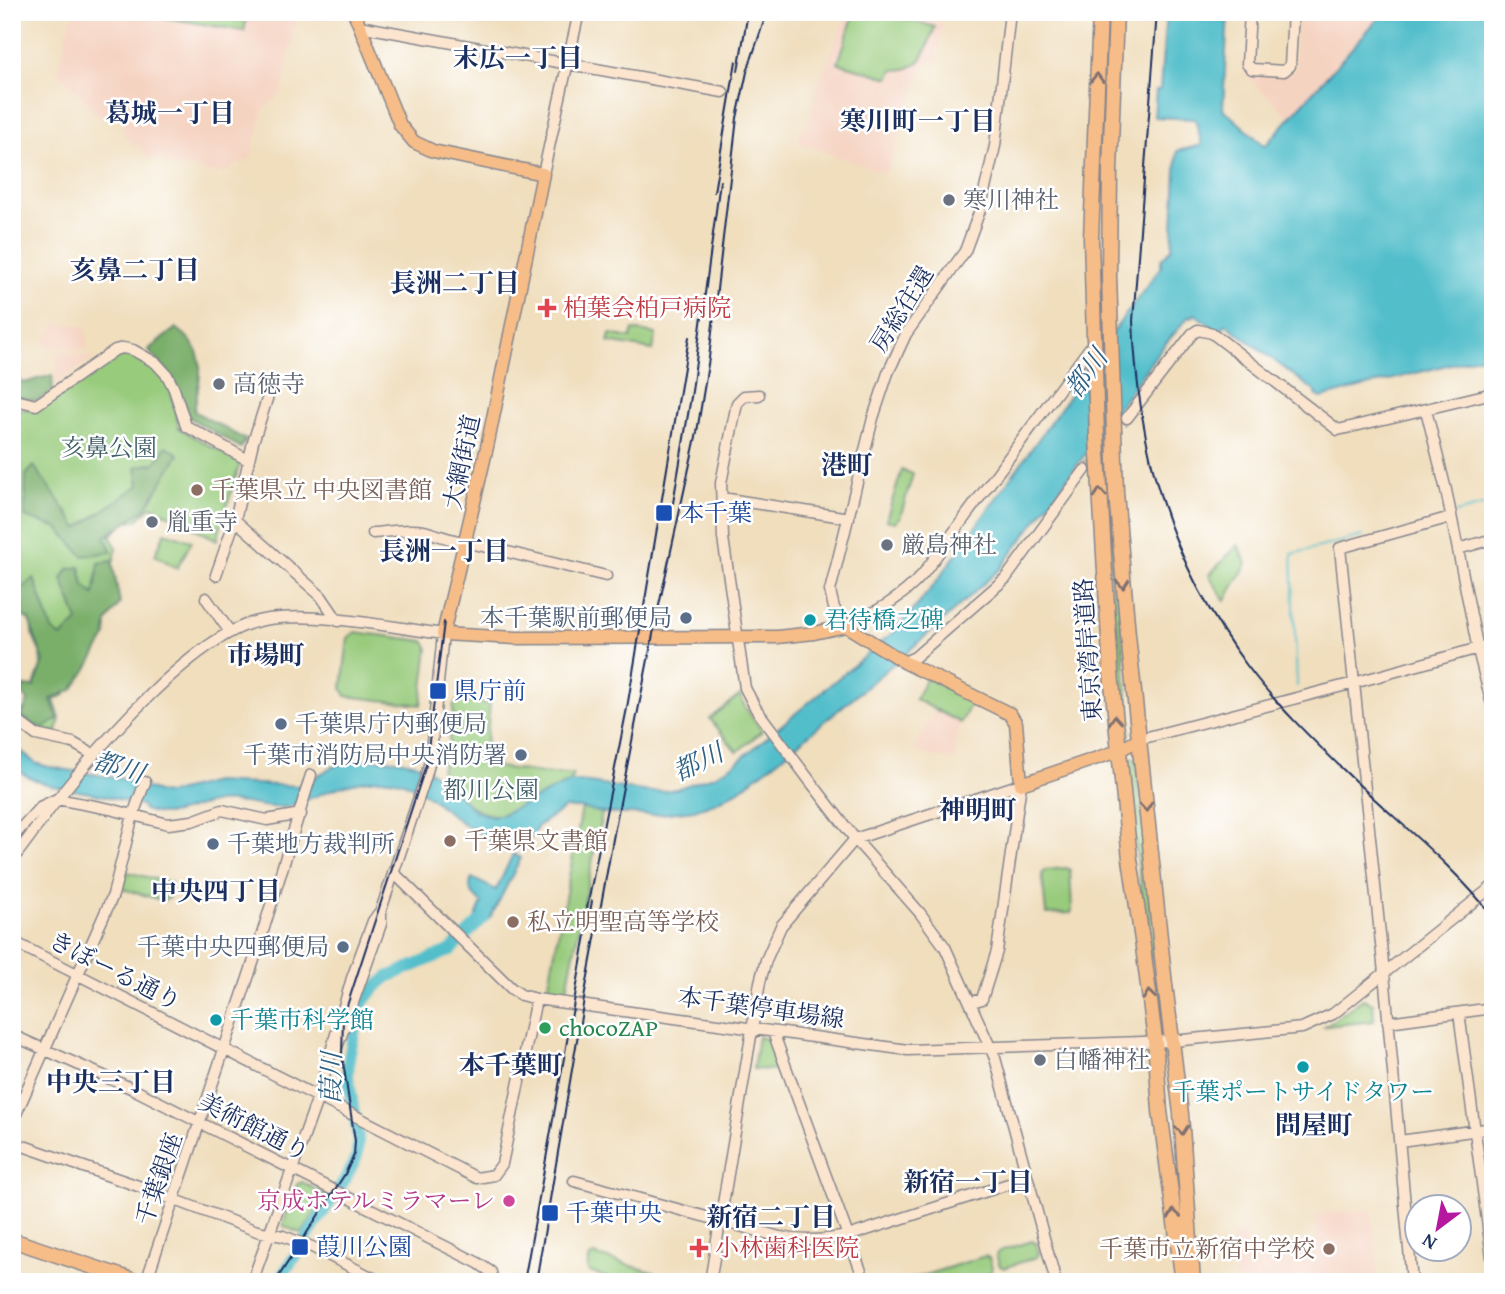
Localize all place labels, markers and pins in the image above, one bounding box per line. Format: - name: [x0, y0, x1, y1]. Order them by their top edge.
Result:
- place label: 寒川神社: [963, 182, 1059, 217]
- marker: 寒川神社: [941, 192, 957, 208]
- place label: 柏葉会柏戸病院: [563, 290, 731, 325]
- marker: 柏葉会柏戸病院: [537, 298, 557, 318]
- place label: 高徳寺: [233, 366, 305, 401]
- marker: 高徳寺: [211, 376, 227, 392]
- place label: 千葉県立 中央図書館: [211, 472, 432, 507]
- marker: 千葉県立 中央図書館: [189, 482, 205, 498]
- place label: 本千葉: [680, 495, 752, 530]
- marker: 本千葉: [654, 503, 674, 523]
- place label: 胤重寺: [166, 504, 238, 539]
- marker: 胤重寺: [144, 514, 160, 530]
- place label: 厳島神社: [901, 527, 997, 562]
- marker: 厳島神社: [879, 537, 895, 553]
- place label: 本千葉駅前郵便局: [480, 600, 672, 635]
- place label: 君待橋之碑: [824, 602, 944, 637]
- marker: 本千葉駅前郵便局: [678, 610, 694, 626]
- marker: 君待橋之碑: [802, 612, 818, 628]
- place label: 県庁前: [454, 673, 526, 708]
- marker: 県庁前: [428, 681, 448, 701]
- place label: 千葉県庁内郵便局: [295, 706, 487, 741]
- marker: 千葉県庁内郵便局: [273, 716, 289, 732]
- place label: 千葉市消防局中央消防署: [243, 737, 507, 772]
- marker: 千葉市消防局中央消防署: [513, 747, 529, 763]
- place label: 千葉県文書館: [464, 823, 608, 858]
- place label: 千葉地方裁判所: [227, 826, 395, 861]
- marker: 千葉県文書館: [442, 833, 458, 849]
- marker: 千葉地方裁判所: [205, 836, 221, 852]
- place label: 私立明聖高等学校: [527, 904, 719, 939]
- marker: 私立明聖高等学校: [505, 914, 521, 930]
- place label: 千葉中央四郵便局: [137, 929, 329, 964]
- marker: 千葉中央四郵便局: [335, 939, 351, 955]
- place label: 千葉市科学館: [230, 1002, 374, 1037]
- place label: chocoZAP: [559, 1010, 658, 1045]
- marker: 千葉市科学館: [208, 1012, 224, 1028]
- marker: chocoZAP: [537, 1020, 553, 1036]
- place label: 白幡神社: [1054, 1042, 1150, 1077]
- marker: 白幡神社: [1032, 1052, 1048, 1068]
- marker: 千葉ポートサイドタワー: [1295, 1059, 1311, 1075]
- place label: 千葉ポートサイドタワー: [1172, 1074, 1434, 1109]
- place label: 京成ホテルミラマーレ: [257, 1183, 495, 1218]
- marker: 京成ホテルミラマーレ: [501, 1193, 517, 1209]
- place label: 千葉中央: [566, 1195, 662, 1230]
- marker: 千葉中央: [540, 1203, 560, 1223]
- place label: 葭川公園: [316, 1229, 412, 1264]
- place label: 小林歯科医院: [715, 1230, 859, 1265]
- place label: 千葉市立新宿中学校: [1099, 1231, 1315, 1266]
- marker: 葭川公園: [290, 1237, 310, 1257]
- marker: 小林歯科医院: [689, 1238, 709, 1258]
- marker: 千葉市立新宿中学校: [1321, 1241, 1337, 1257]

